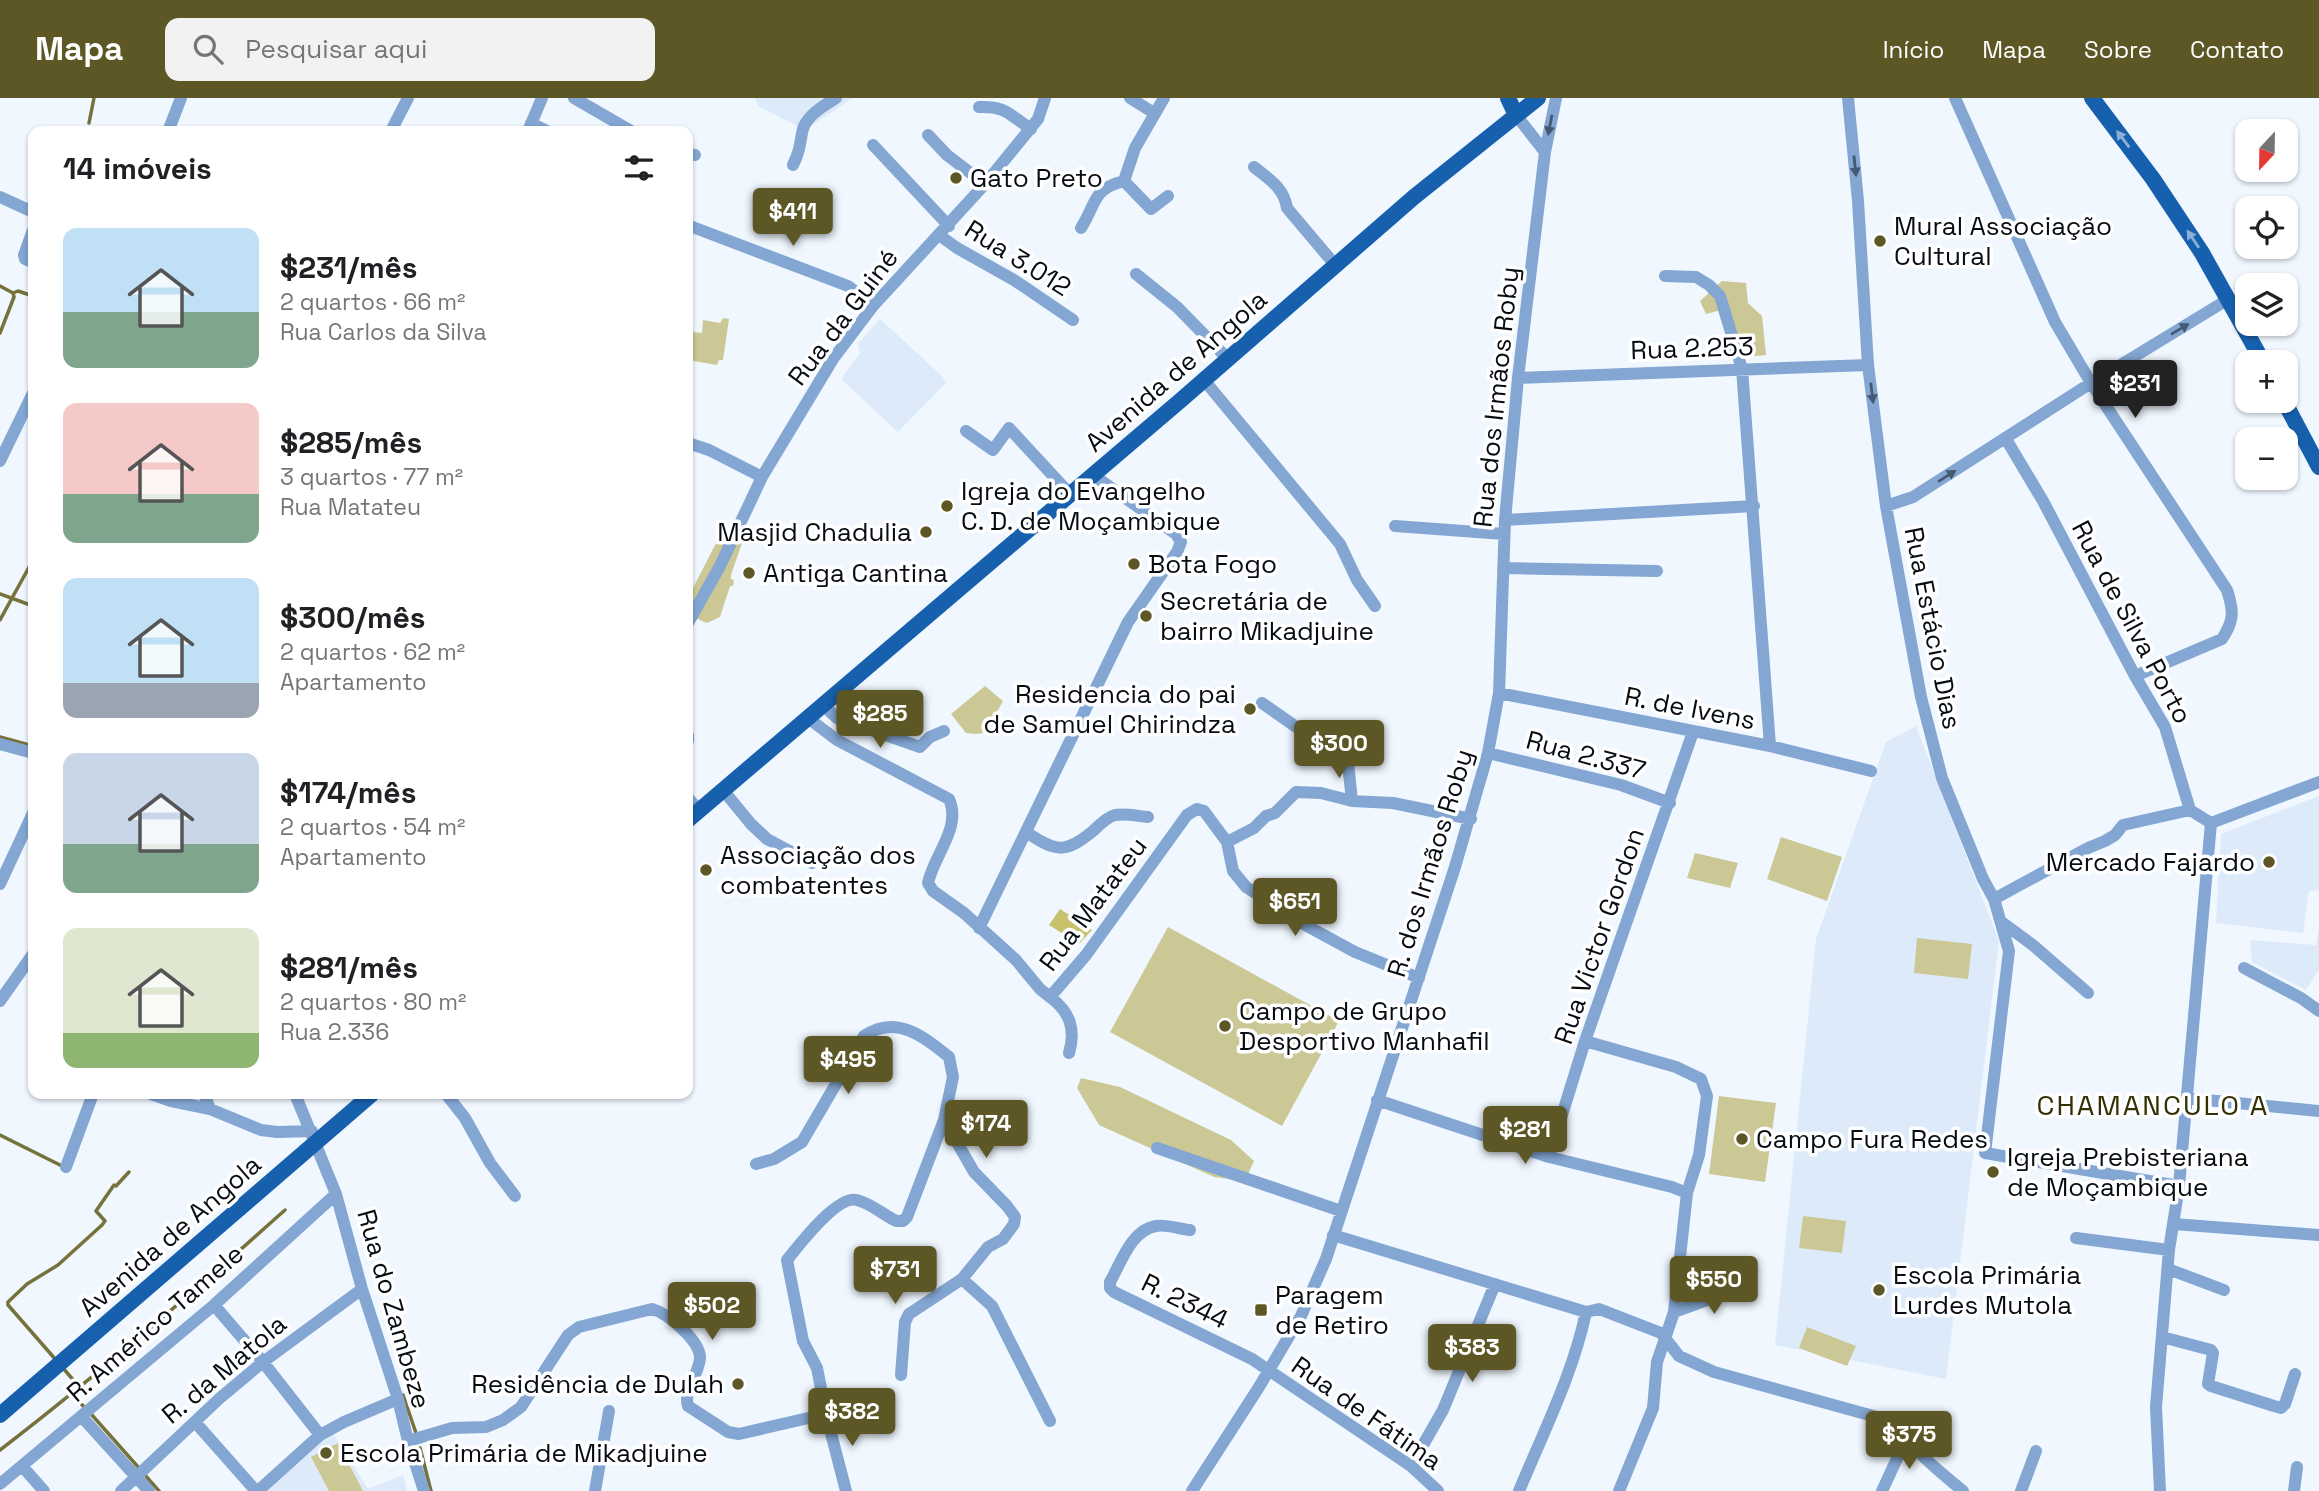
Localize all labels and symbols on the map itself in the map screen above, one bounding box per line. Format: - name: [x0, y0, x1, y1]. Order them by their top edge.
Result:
- one-way arrow: [1545, 114, 1556, 136]
- north arrow: [2235, 119, 2298, 182]
- one-way arrow: [2116, 130, 2130, 148]
- one-way arrow: [1850, 155, 1861, 177]
- place label: Gato Preto: [970, 161, 1103, 195]
- marker: Gato Preto: [948, 170, 964, 186]
- pin: $411: [752, 188, 834, 248]
- place label: Mural Associação Cultural: [1894, 209, 2112, 273]
- street label: Rua 3.012: [959, 212, 1077, 304]
- one-way arrow: [2186, 229, 2199, 249]
- marker: Mural Associação Cultural: [1872, 233, 1888, 249]
- street label: Rua da Guiné: [780, 242, 906, 392]
- street label: Rua dos Irmãos Roby: [1465, 265, 1527, 529]
- street label: Avenida de Angola: [1078, 283, 1274, 459]
- one-way arrow: [2171, 322, 2190, 335]
- street label: Rua 2.253: [1630, 329, 1754, 367]
- pin: $231: [2094, 360, 2176, 420]
- one-way arrow: [1866, 382, 1877, 404]
- one-way arrow: [1937, 470, 1956, 483]
- place label: Igreja do Evangelho C. D. de Moçambique: [961, 474, 1221, 538]
- marker: Igreja do Evangelho C. D. de Moçambique: [939, 498, 955, 514]
- place label: Masjid Chadulia: [717, 515, 912, 549]
- street label: Rua de Silva Porto: [2064, 515, 2200, 729]
- marker: Masjid Chadulia: [918, 524, 934, 540]
- street label: Rua Estácio Dias: [1897, 524, 1969, 732]
- place label: Bota Fogo: [1148, 547, 1277, 581]
- place label: Antiga Cantina: [763, 556, 948, 590]
- marker: Bota Fogo: [1126, 556, 1142, 572]
- marker: Antiga Cantina: [741, 565, 757, 581]
- place label: Secretária de bairro Mikadjuine: [1160, 584, 1374, 648]
- marker: Secretária de bairro Mikadjuine: [1138, 608, 1154, 624]
- place label: Residencia do pai de Samuel Chirindza: [984, 677, 1236, 741]
- street label: R. de Ivens: [1622, 679, 1758, 737]
- pin: $285: [839, 690, 921, 750]
- marker: Residencia do pai de Samuel Chirindza: [1242, 701, 1258, 717]
- pin: $300: [1298, 720, 1380, 780]
- street label: Rua 2.337: [1523, 723, 1649, 787]
- street label: R. dos Irmãos Roby: [1379, 745, 1481, 981]
- street label: Rua Victor Gordon: [1546, 823, 1652, 1049]
- street label: Rua Matateu: [1031, 830, 1155, 978]
- place label: Associação dos combatentes: [720, 838, 916, 902]
- place label: Mercado Fajardo: [2046, 845, 2255, 879]
- marker: Mercado Fajardo: [2261, 854, 2277, 870]
- marker: Associação dos combatentes: [698, 862, 714, 878]
- pin: $651: [1254, 878, 1336, 938]
- place label: Campo de Grupo Desportivo Manhafil: [1239, 994, 1490, 1058]
- marker: Campo de Grupo Desportivo Manhafil: [1217, 1018, 1233, 1034]
- pin: $495: [807, 1037, 889, 1096]
- district label: CHAMANCULO A: [2037, 1087, 2270, 1123]
- pin: $174: [945, 1100, 1027, 1160]
- pin: $281: [1484, 1107, 1566, 1166]
- place label: Campo Fura Redes: [1756, 1122, 1988, 1156]
- marker: Campo Fura Redes: [1734, 1131, 1750, 1147]
- place label: Igreja Prebisteriana de Moçambique: [2007, 1140, 2249, 1204]
- street label: Avenida de Angola: [72, 1148, 268, 1324]
- marker: Igreja Prebisteriana de Moçambique: [1985, 1164, 2001, 1180]
- street label: Rua do Zambeze: [349, 1205, 439, 1413]
- street label: R. Américo Tamele: [59, 1237, 251, 1409]
- pin: $731: [854, 1246, 936, 1306]
- pin: $550: [1673, 1256, 1755, 1316]
- place label: Escola Primária Lurdes Mutola: [1893, 1258, 2081, 1322]
- street label: R. 2344: [1136, 1265, 1234, 1337]
- place label: Paragem de Retiro: [1275, 1278, 1389, 1342]
- pin: $502: [671, 1282, 753, 1342]
- marker: Escola Primária Lurdes Mutola: [1871, 1282, 1887, 1298]
- marker: Paragem de Retiro: [1253, 1302, 1269, 1318]
- street label: R. da Matola: [155, 1307, 293, 1431]
- pin: $383: [1431, 1324, 1513, 1384]
- street label: Rua de Fátima: [1285, 1348, 1449, 1478]
- place label: Residência de Dulah: [471, 1367, 724, 1401]
- marker: Residência de Dulah: [730, 1376, 746, 1392]
- pin: $382: [811, 1388, 893, 1448]
- pin: $375: [1868, 1412, 1950, 1471]
- place label: Escola Primária de Mikadjuine: [340, 1436, 708, 1470]
- marker: Escola Primária de Mikadjuine: [318, 1445, 334, 1461]

